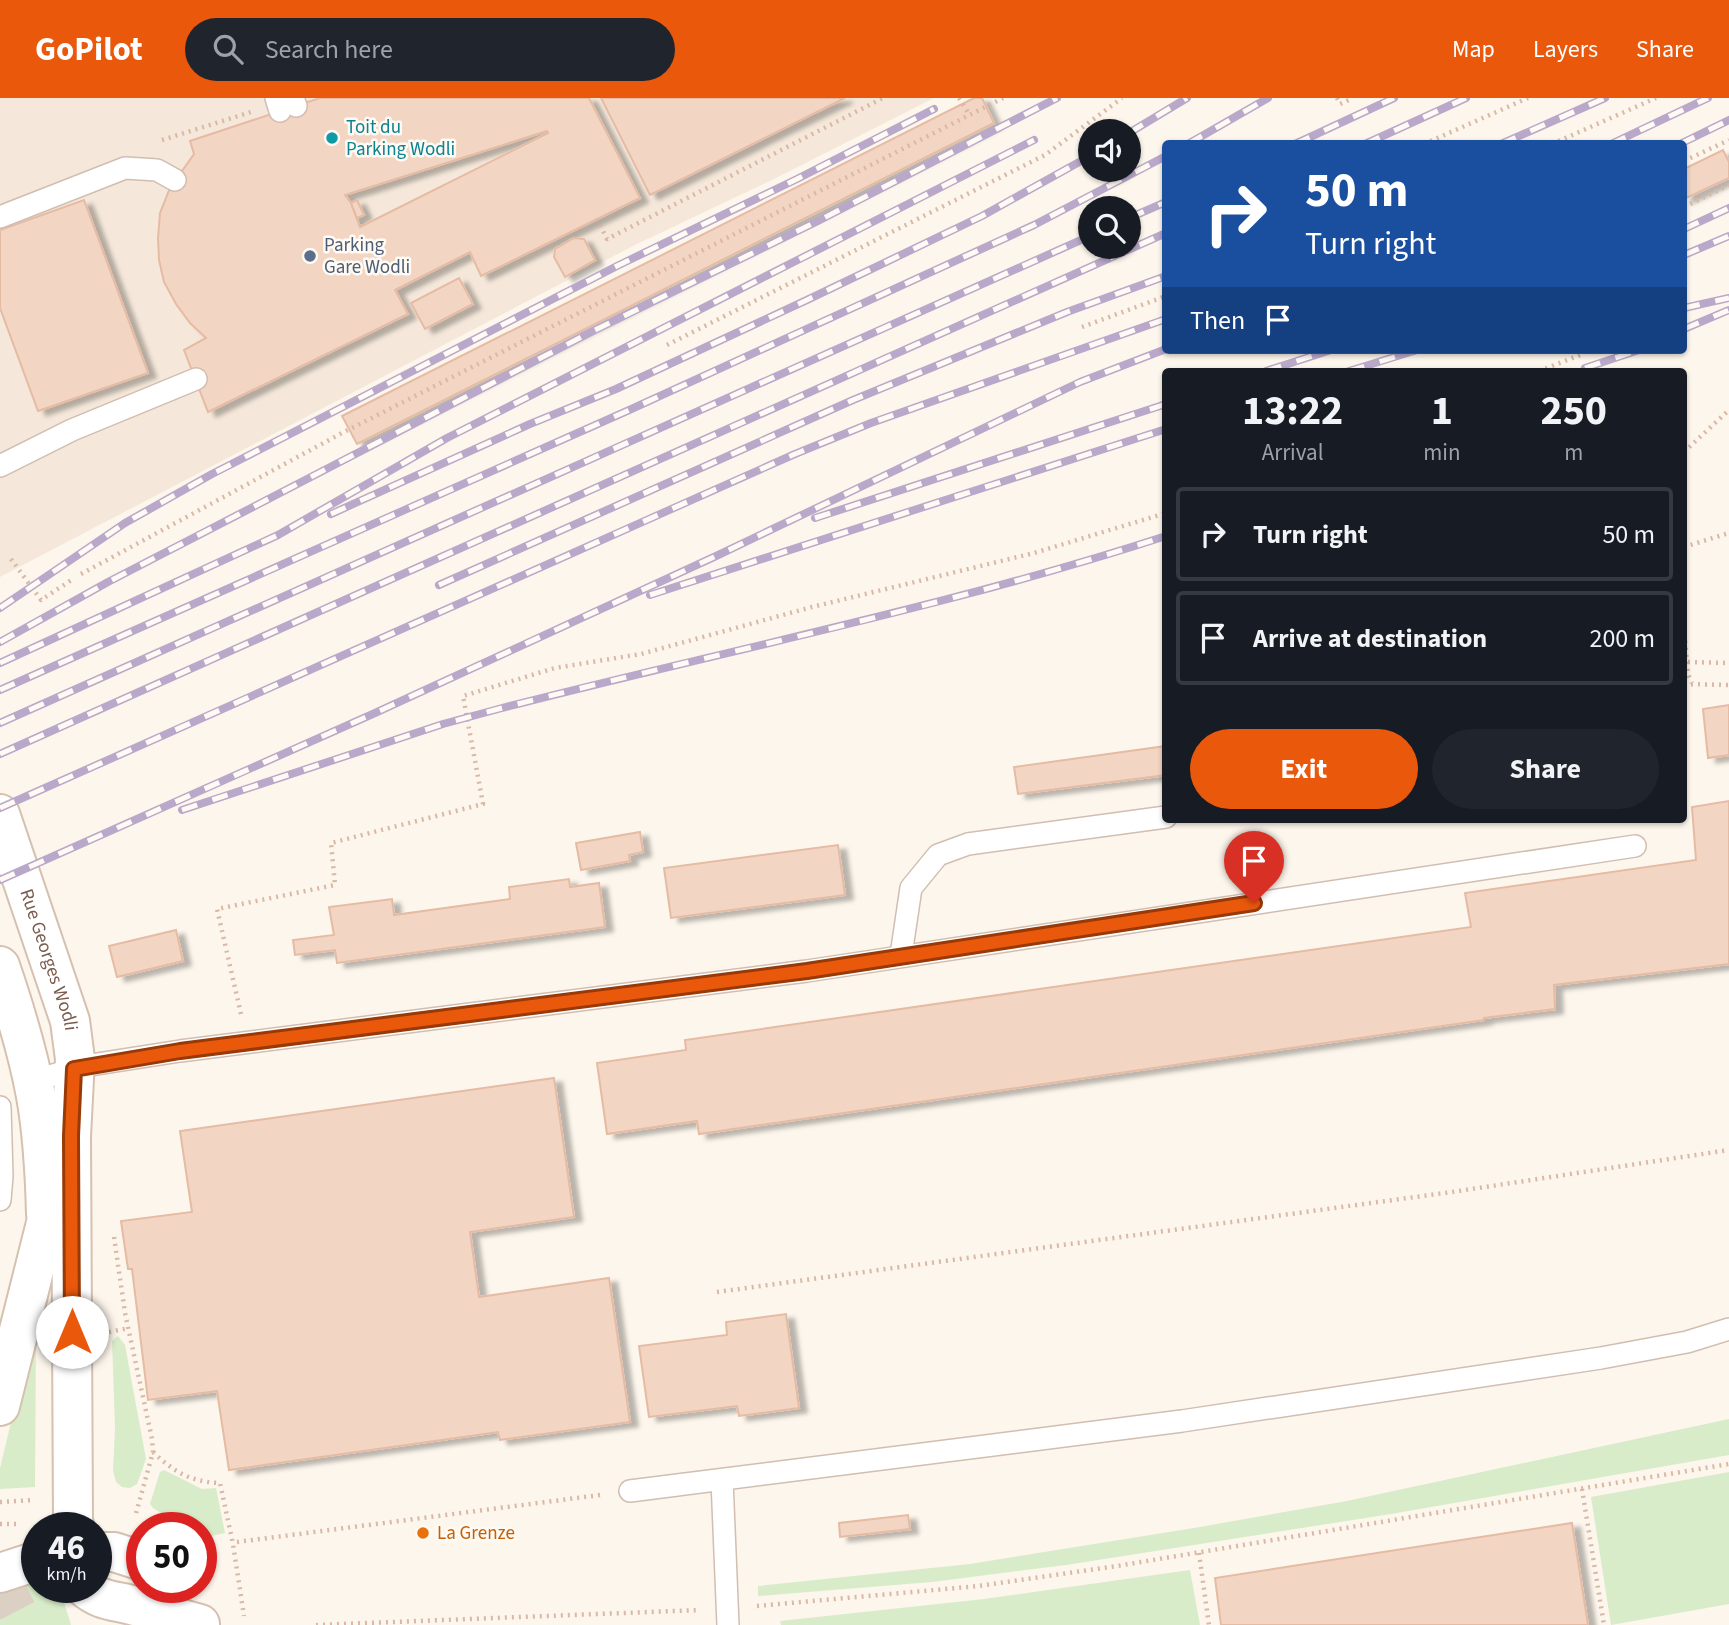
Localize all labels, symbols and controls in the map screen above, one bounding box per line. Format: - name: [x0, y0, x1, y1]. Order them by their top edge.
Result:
- search box: [185, 18, 675, 81]
- text: GoPilot: [35, 26, 143, 73]
- icon: search: [209, 30, 247, 68]
- text: Search here: [265, 31, 393, 68]
- text: Map: [1452, 32, 1495, 67]
- text: Layers: [1533, 32, 1598, 67]
- text: Share: [1636, 32, 1694, 67]
- place label: Toit du Parking Wodli: [346, 114, 455, 163]
- map controls: [1078, 119, 1141, 259]
- button: sound: [1078, 119, 1141, 182]
- marker: Toit du Parking Wodli: [324, 130, 340, 146]
- text: 50 m: [1305, 156, 1409, 226]
- icon: right: [1190, 168, 1281, 259]
- button: search: [1078, 196, 1141, 259]
- text: Turn right: [1305, 221, 1436, 267]
- place label: Parking Gare Wodli: [324, 232, 410, 281]
- marker: Parking Gare Wodli: [302, 248, 318, 264]
- icon: arrive: [1259, 301, 1297, 339]
- text: Then: [1190, 302, 1245, 339]
- text: 13:22: [1242, 381, 1343, 441]
- text: 1: [1431, 381, 1453, 441]
- text: 250: [1540, 381, 1607, 441]
- text: Arrival: [1262, 436, 1324, 469]
- text: min: [1423, 436, 1461, 469]
- text: m: [1564, 436, 1583, 469]
- icon: right: [1194, 515, 1232, 553]
- text: Turn right: [1253, 516, 1368, 553]
- text: 50 m: [1602, 516, 1655, 553]
- icon: arrive: [1194, 619, 1232, 657]
- text: Arrive at destination: [1253, 620, 1487, 657]
- text: 200 m: [1589, 620, 1655, 657]
- button: Exit: [1190, 729, 1418, 809]
- button: Share: [1432, 729, 1659, 809]
- pin: [1224, 831, 1284, 903]
- icon: arrive: [1235, 842, 1273, 880]
- street label: Rue Georges Wodli: [13, 885, 85, 1032]
- position arrow: [35, 1295, 109, 1369]
- speed limit sign: 50: [126, 1512, 217, 1603]
- place label: La Grenze: [437, 1520, 515, 1547]
- text: 46: [48, 1523, 85, 1573]
- marker: La Grenze: [415, 1525, 431, 1541]
- text: km/h: [47, 1562, 86, 1587]

